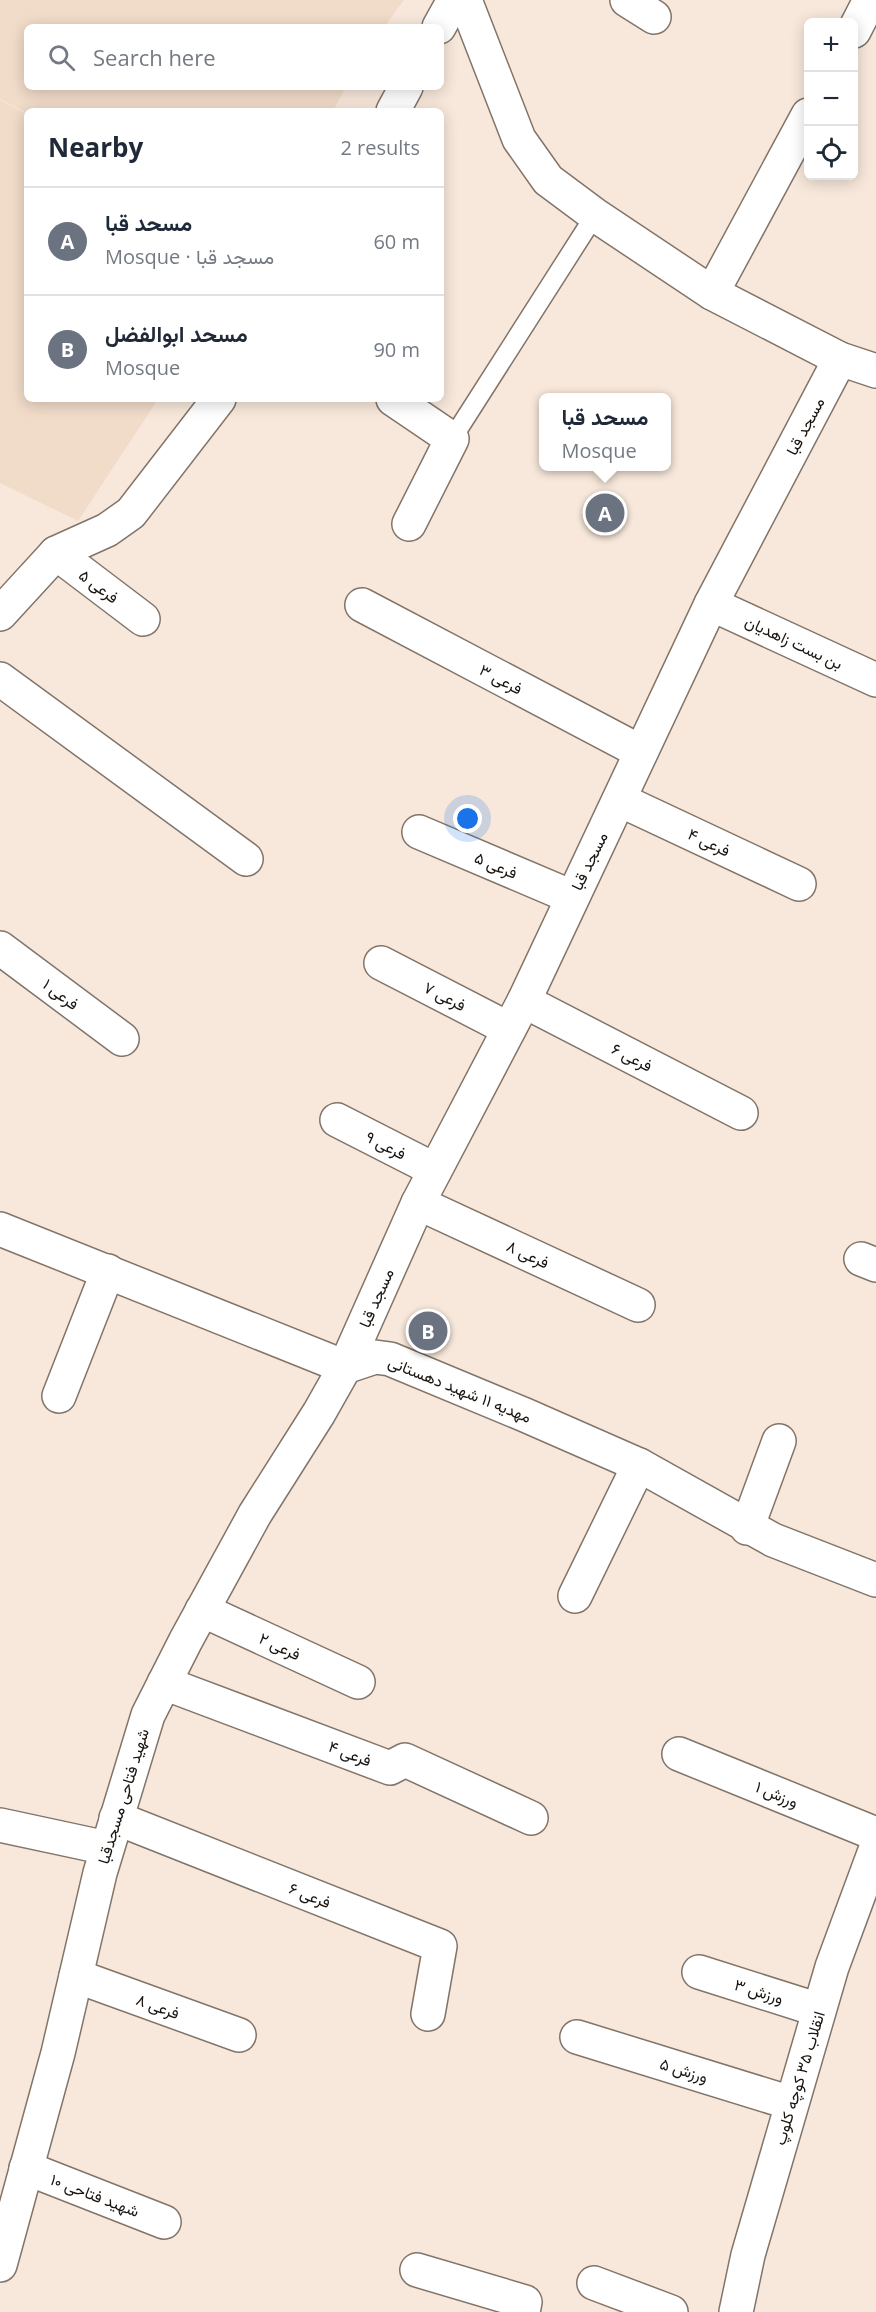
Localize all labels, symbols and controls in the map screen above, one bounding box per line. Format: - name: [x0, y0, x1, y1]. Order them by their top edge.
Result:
- map controls: [804, 18, 858, 180]
- button: +: [804, 18, 858, 72]
- search box: [24, 24, 444, 90]
- icon: search: [45, 41, 78, 74]
- text: Search here: [93, 42, 216, 72]
- button: −: [804, 72, 858, 126]
- button: locate: [804, 126, 858, 180]
- text: Nearby: [48, 129, 143, 165]
- text: 2 results: [340, 134, 420, 161]
- text: مسحد قبا: [105, 207, 192, 237]
- text: A: [61, 228, 74, 255]
- text: 60 m: [373, 228, 420, 255]
- text: Mosque · مسجد قبا: [105, 243, 274, 270]
- text: مسحد ابوالفضل: [105, 318, 248, 348]
- text: B: [61, 336, 74, 363]
- text: 90 m: [373, 336, 420, 363]
- text: Mosque: [105, 354, 180, 381]
- popup: [539, 393, 671, 471]
- street label: مسجد قبا: [781, 393, 829, 459]
- text: مسحد قبا: [561, 401, 649, 431]
- text: Mosque: [561, 437, 637, 464]
- pin: A: [586, 490, 624, 536]
- street label: فرعی ۵: [75, 564, 123, 608]
- street label: بن بست زاهدیان: [742, 610, 846, 674]
- street label: فرعی ۳: [476, 659, 526, 699]
- your location: [453, 804, 482, 833]
- street label: فرعی ۴: [684, 823, 734, 861]
- street label: مسجد قبا: [565, 828, 613, 894]
- street label: فرعی ۵: [471, 846, 521, 884]
- street label: فرعی ۱: [39, 973, 83, 1015]
- street label: فرعی ۷: [420, 976, 470, 1016]
- street label: فرعی ۶: [608, 1037, 656, 1077]
- street label: فرعی ۹: [362, 1125, 410, 1165]
- street label: فرعی ۸: [503, 1235, 553, 1273]
- street label: مسجد قبا: [353, 1265, 399, 1331]
- pin: B: [408, 1308, 448, 1354]
- street label: مهدیه ۱۱ شهید دهستانی: [385, 1350, 535, 1428]
- street label: فرعی ۲: [256, 1627, 304, 1665]
- street label: شهید فتاحی مسجدقبا: [92, 1726, 154, 1866]
- street label: فرعی ۴: [325, 1735, 375, 1771]
- street label: ورزش ۱: [752, 1776, 802, 1812]
- street label: فرعی ۶: [286, 1877, 334, 1913]
- street label: ورزش ۳: [732, 1973, 786, 2009]
- street label: فرعی ۸: [133, 1988, 183, 2024]
- street label: انقلاب ۳۵ کوچه کلوپ: [768, 2008, 831, 2148]
- street label: ورزش ۵: [657, 2052, 711, 2088]
- street label: شهید فتاحی ۱۰: [48, 2168, 142, 2222]

